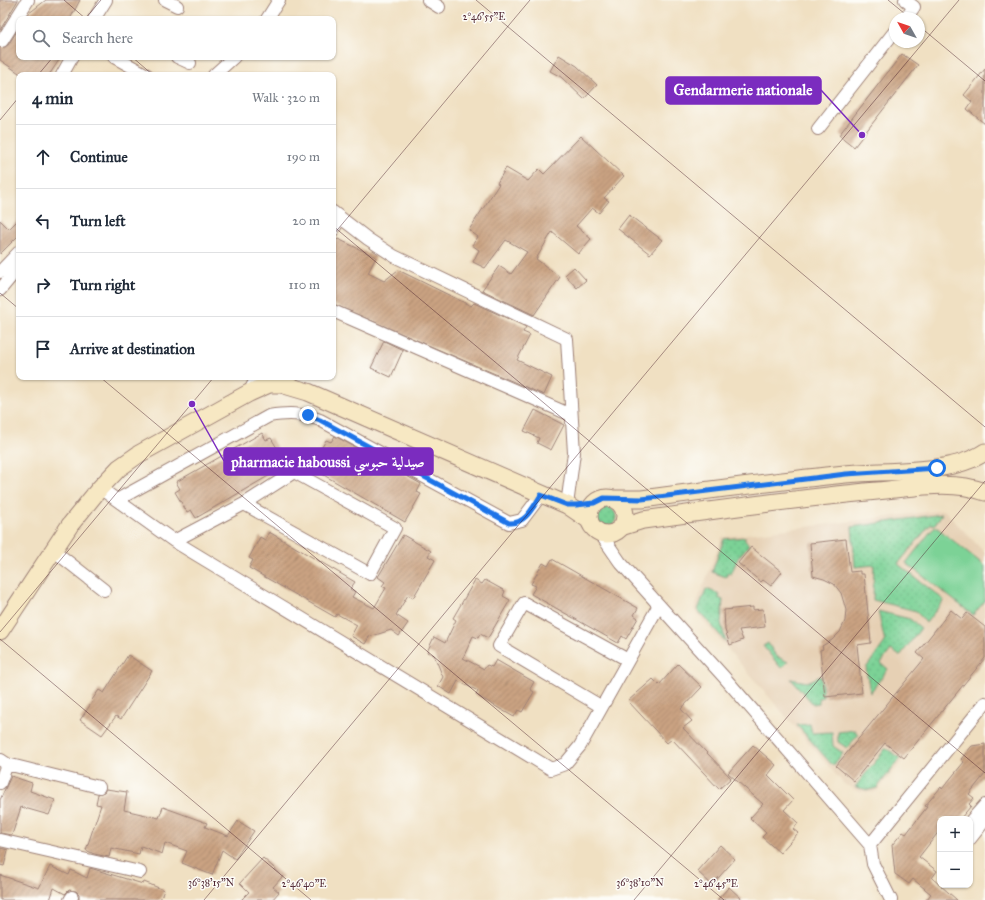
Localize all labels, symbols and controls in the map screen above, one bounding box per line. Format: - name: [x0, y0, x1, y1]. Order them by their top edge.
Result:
- text: 2°46'55"E: [463, 11, 505, 23]
- north arrow: [889, 12, 925, 48]
- search box: [16, 16, 336, 60]
- icon: search: [30, 27, 52, 49]
- text: Search here: [62, 29, 133, 47]
- callout: Gendarmerie nationale: [666, 77, 821, 104]
- text: Gendarmerie nationale: [674, 81, 813, 99]
- text: 4 min: [32, 88, 73, 109]
- text: Walk · 320 m: [252, 90, 320, 106]
- icon: ahead: [32, 146, 54, 168]
- text: Continue: [70, 148, 128, 166]
- text: 190 m: [287, 149, 320, 165]
- icon: left: [32, 210, 54, 232]
- text: Turn left: [70, 212, 126, 230]
- text: 20 m: [292, 213, 320, 229]
- icon: right: [32, 274, 54, 296]
- text: Turn right: [70, 276, 135, 294]
- text: 110 m: [288, 277, 320, 293]
- icon: arrive: [32, 338, 54, 360]
- text: Arrive at destination: [70, 340, 195, 358]
- route end: [299, 406, 317, 424]
- callout: pharmacie haboussi صيدلية حبوسي: [224, 448, 433, 475]
- text: pharmacie haboussi صيدلية حبوسي: [230, 453, 425, 476]
- route start: [928, 459, 946, 477]
- map controls: [937, 816, 973, 888]
- button: +: [937, 816, 973, 852]
- button: −: [937, 852, 973, 888]
- text: 36°38'15"N: [188, 877, 235, 889]
- text: 36°38'10"N: [616, 877, 664, 889]
- text: 2°46'40"E: [282, 878, 326, 890]
- text: 2°46'45"E: [694, 878, 738, 890]

